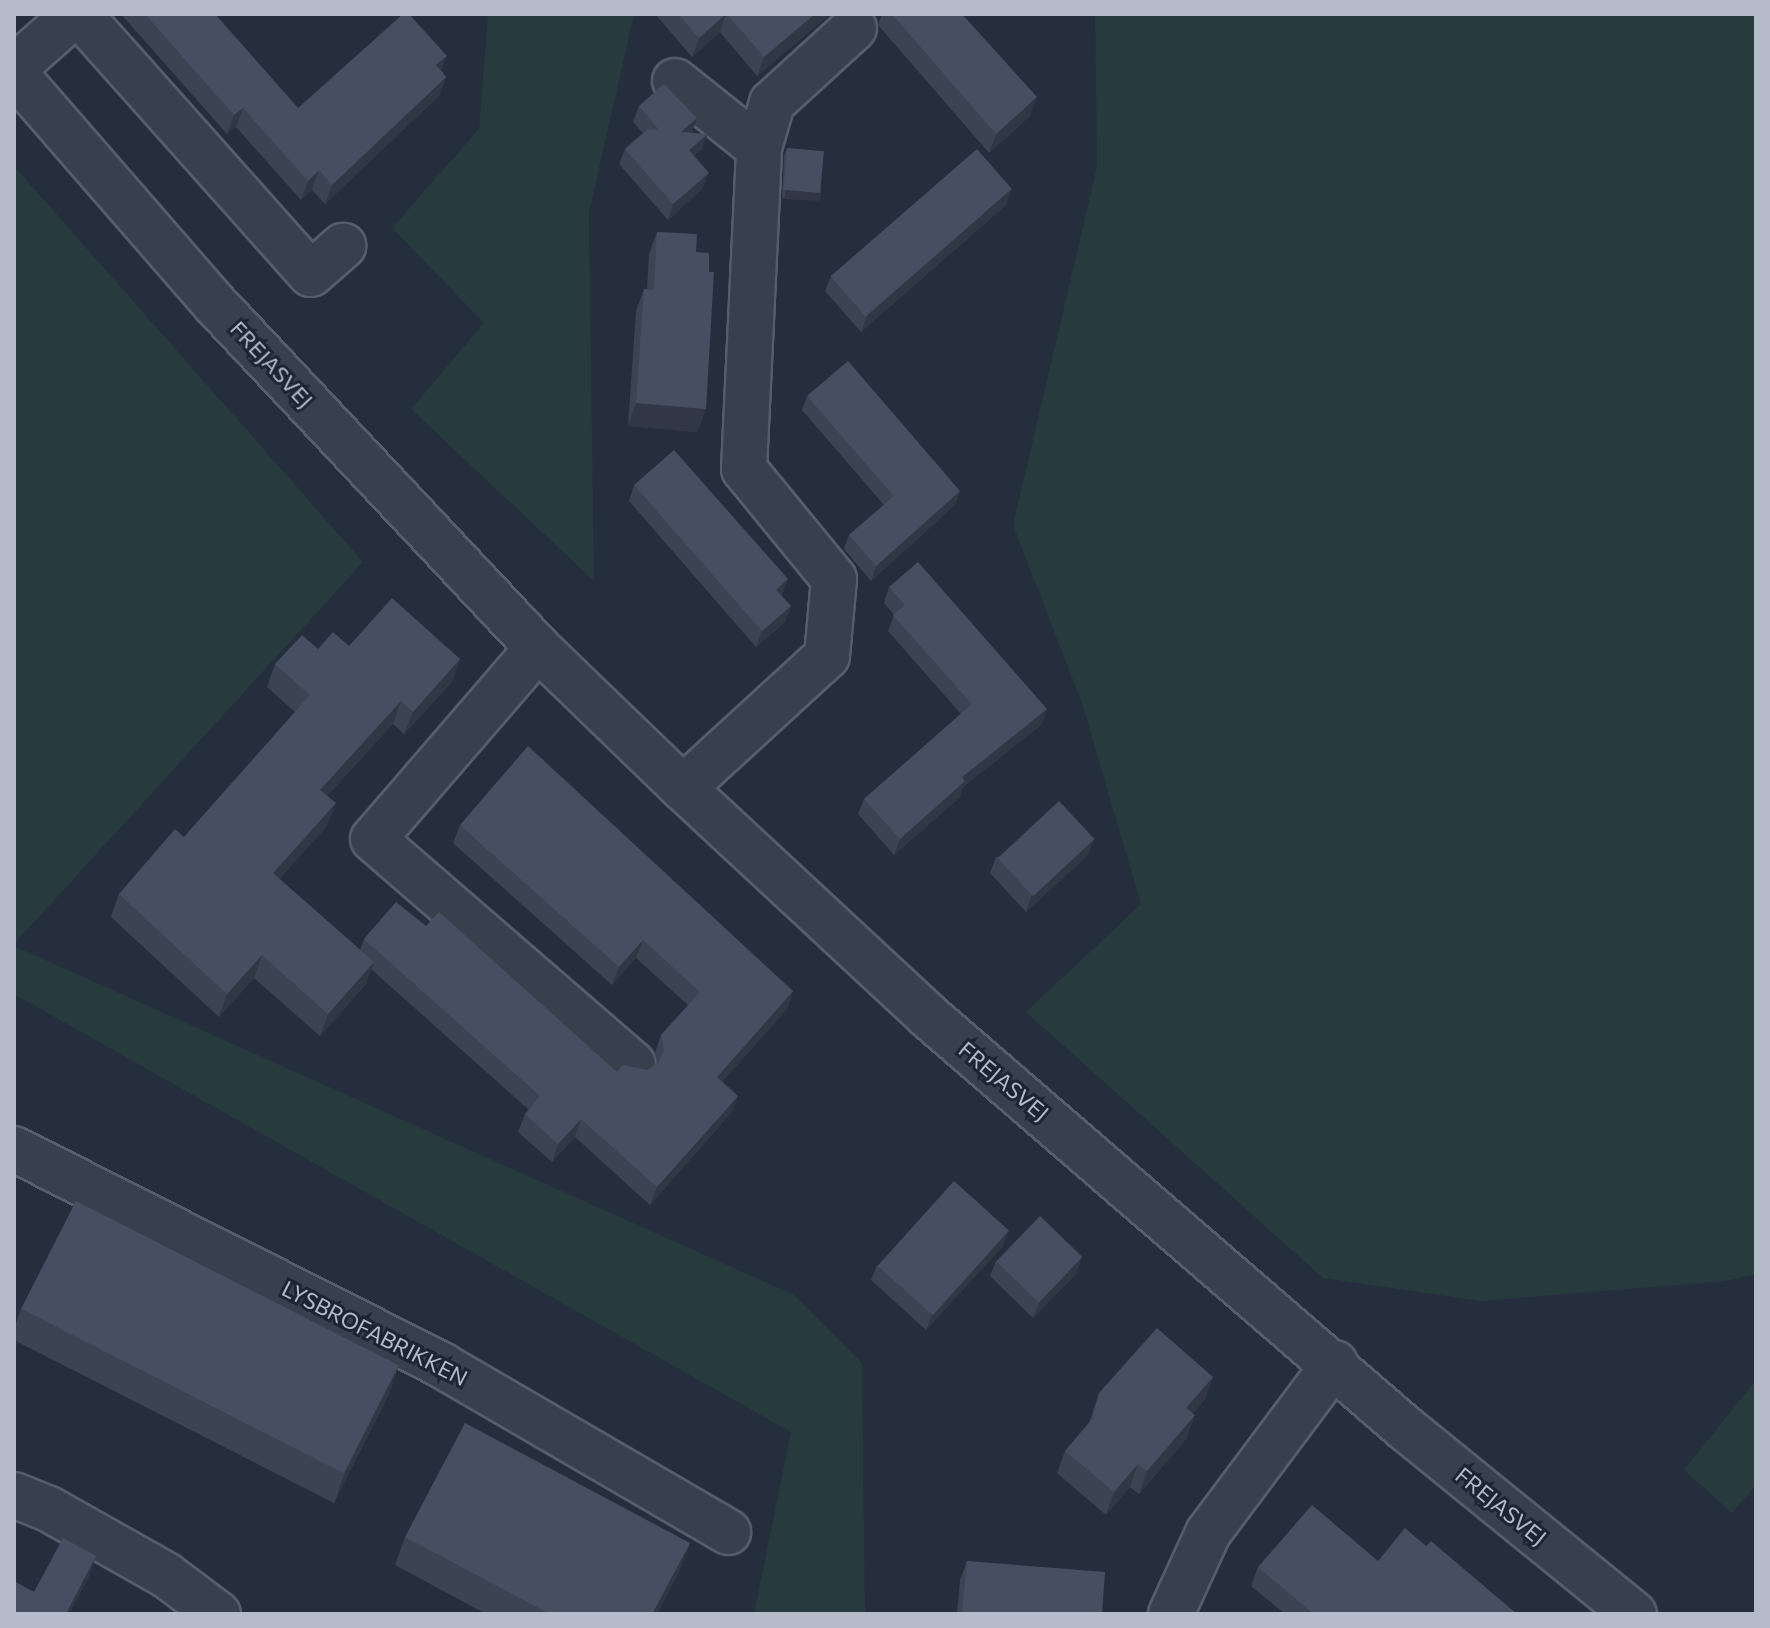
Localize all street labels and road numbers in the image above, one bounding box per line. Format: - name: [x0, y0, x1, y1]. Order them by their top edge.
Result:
- street label: FREJASVEJ: [225, 315, 319, 413]
- street label: FREJASVEJ: [954, 1036, 1054, 1126]
- street label: LYSBROFABRIKKEN: [278, 1275, 472, 1391]
- street label: FREJASVEJ: [1450, 1461, 1552, 1551]

